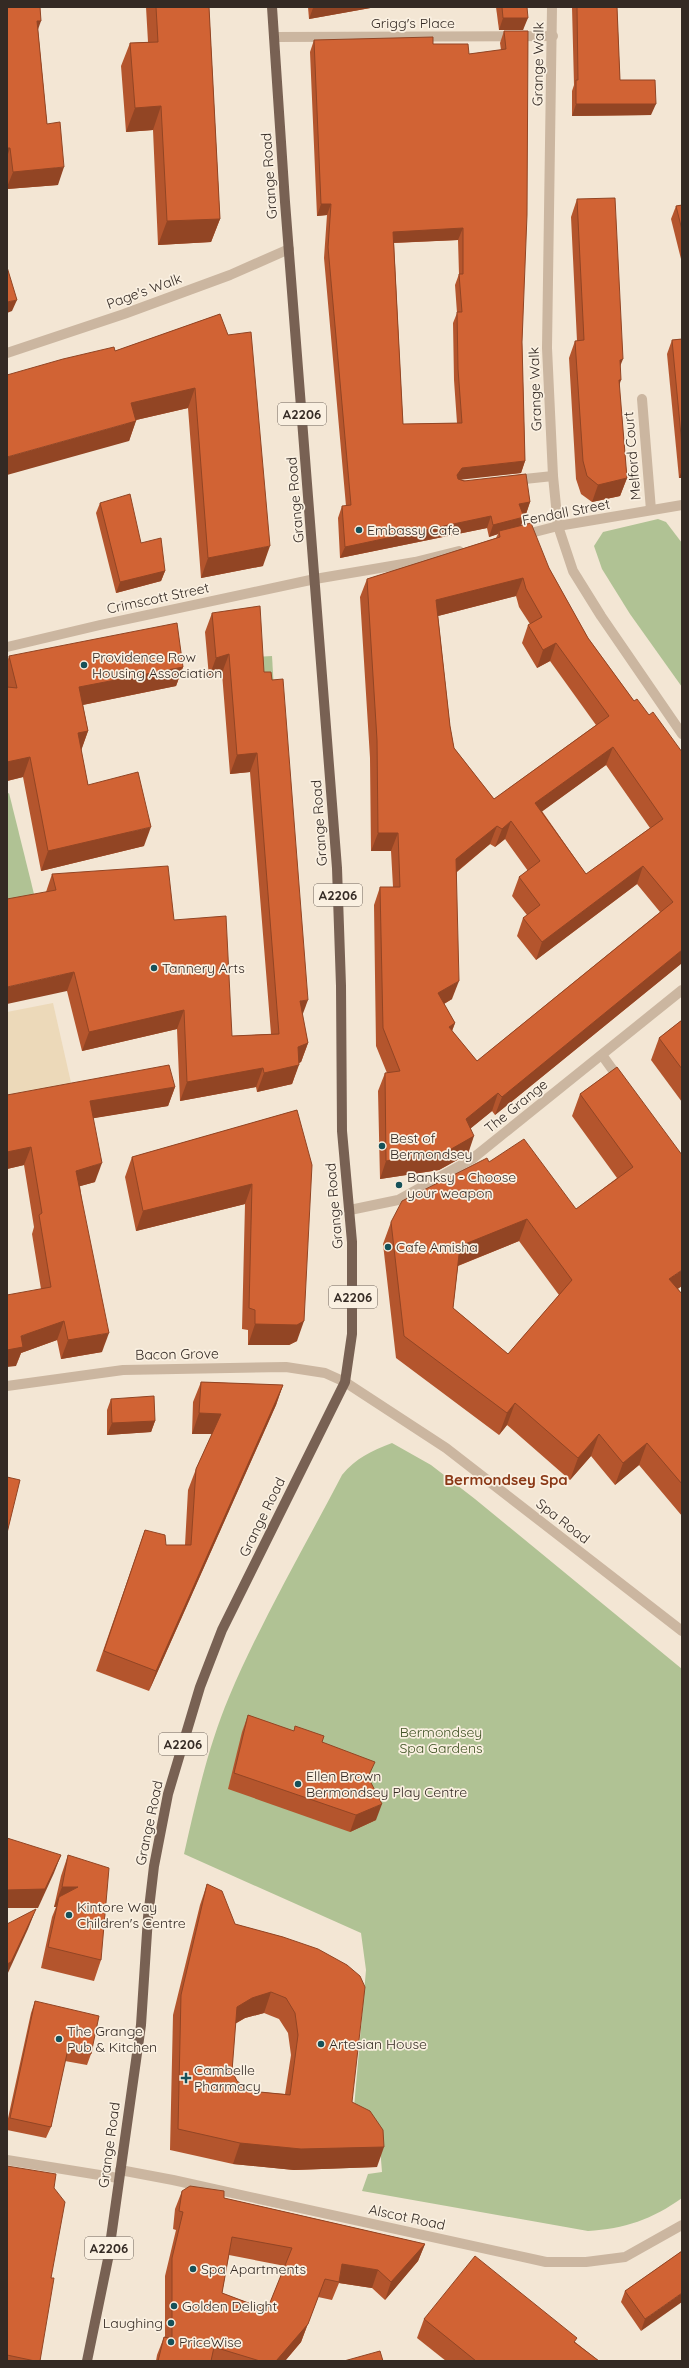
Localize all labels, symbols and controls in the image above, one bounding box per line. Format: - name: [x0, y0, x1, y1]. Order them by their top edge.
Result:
- street label: Grigg's Place: [371, 14, 455, 32]
- street label: Grange Walk: [528, 22, 548, 106]
- street label: Grange Road: [257, 132, 281, 220]
- street label: Page's Walk: [104, 269, 184, 313]
- street label: Grange Walk: [525, 347, 545, 431]
- road number: A2206: [278, 403, 326, 425]
- street label: Melford Court: [619, 411, 645, 501]
- street label: Grange Road: [282, 456, 308, 544]
- street label: Fendall Street: [520, 495, 612, 529]
- place label: Embassy Cafe: [367, 521, 460, 539]
- marker: Embassy Cafe: [354, 525, 364, 535]
- street label: Crimscott Street: [105, 578, 211, 618]
- place label: Providence Row Housing Association: [92, 648, 222, 682]
- marker: Providence Row Housing Association: [79, 660, 89, 670]
- street label: Grange Road: [307, 779, 331, 867]
- road number: A2206: [314, 884, 362, 906]
- place label: Tannery Arts: [162, 959, 245, 977]
- marker: Tannery Arts: [149, 963, 159, 973]
- street label: The Grange: [481, 1075, 551, 1137]
- place label: Best of Bermondsey: [390, 1129, 473, 1163]
- marker: Best of Bermondsey: [377, 1141, 387, 1151]
- street label: Grange Road: [321, 1162, 347, 1250]
- place label: Banksy - Choose your weapon: [407, 1168, 516, 1202]
- marker: Banksy - Choose your weapon: [394, 1180, 404, 1190]
- place label: Cafe Amisha: [396, 1238, 478, 1256]
- marker: Cafe Amisha: [383, 1242, 393, 1252]
- road number: A2206: [329, 1286, 377, 1308]
- street label: Bacon Grove: [135, 1344, 219, 1364]
- district label: Bermondsey Spa: [444, 1470, 568, 1489]
- street label: Grange Road: [235, 1474, 289, 1560]
- street label: Spa Road: [532, 1494, 594, 1548]
- park label: Bermondsey Spa Gardens: [399, 1723, 483, 1757]
- road number: A2206: [159, 1733, 207, 1755]
- place label: Ellen Brown Bermondsey Play Centre: [306, 1767, 467, 1801]
- street label: Grange Road: [131, 1779, 167, 1867]
- marker: Ellen Brown Bermondsey Play Centre: [293, 1779, 303, 1789]
- place label: Kintore Way Children's Centre: [77, 1898, 186, 1932]
- marker: Kintore Way Children's Centre: [64, 1910, 74, 1920]
- place label: The Grange Pub & Kitchen: [67, 2022, 157, 2056]
- marker: The Grange Pub & Kitchen: [54, 2034, 64, 2044]
- place label: Artesian House: [329, 2035, 427, 2053]
- marker: Artesian House: [316, 2039, 326, 2049]
- place label: Cambelle Pharmacy: [194, 2061, 261, 2095]
- marker: Cambelle Pharmacy: [181, 2073, 191, 2083]
- street label: Grange Road: [94, 2101, 124, 2189]
- street label: Alscot Road: [367, 2200, 447, 2234]
- road number: A2206: [85, 2237, 133, 2259]
- place label: Spa Apartments: [201, 2260, 306, 2278]
- marker: Spa Apartments: [188, 2264, 198, 2274]
- place label: Golden Delight: [182, 2297, 278, 2315]
- marker: Golden Delight: [169, 2301, 179, 2311]
- place label: Laughing: [103, 2314, 163, 2332]
- marker: Laughing: [166, 2318, 176, 2328]
- place label: PriceWise: [179, 2333, 242, 2351]
- marker: PriceWise: [166, 2337, 176, 2347]

